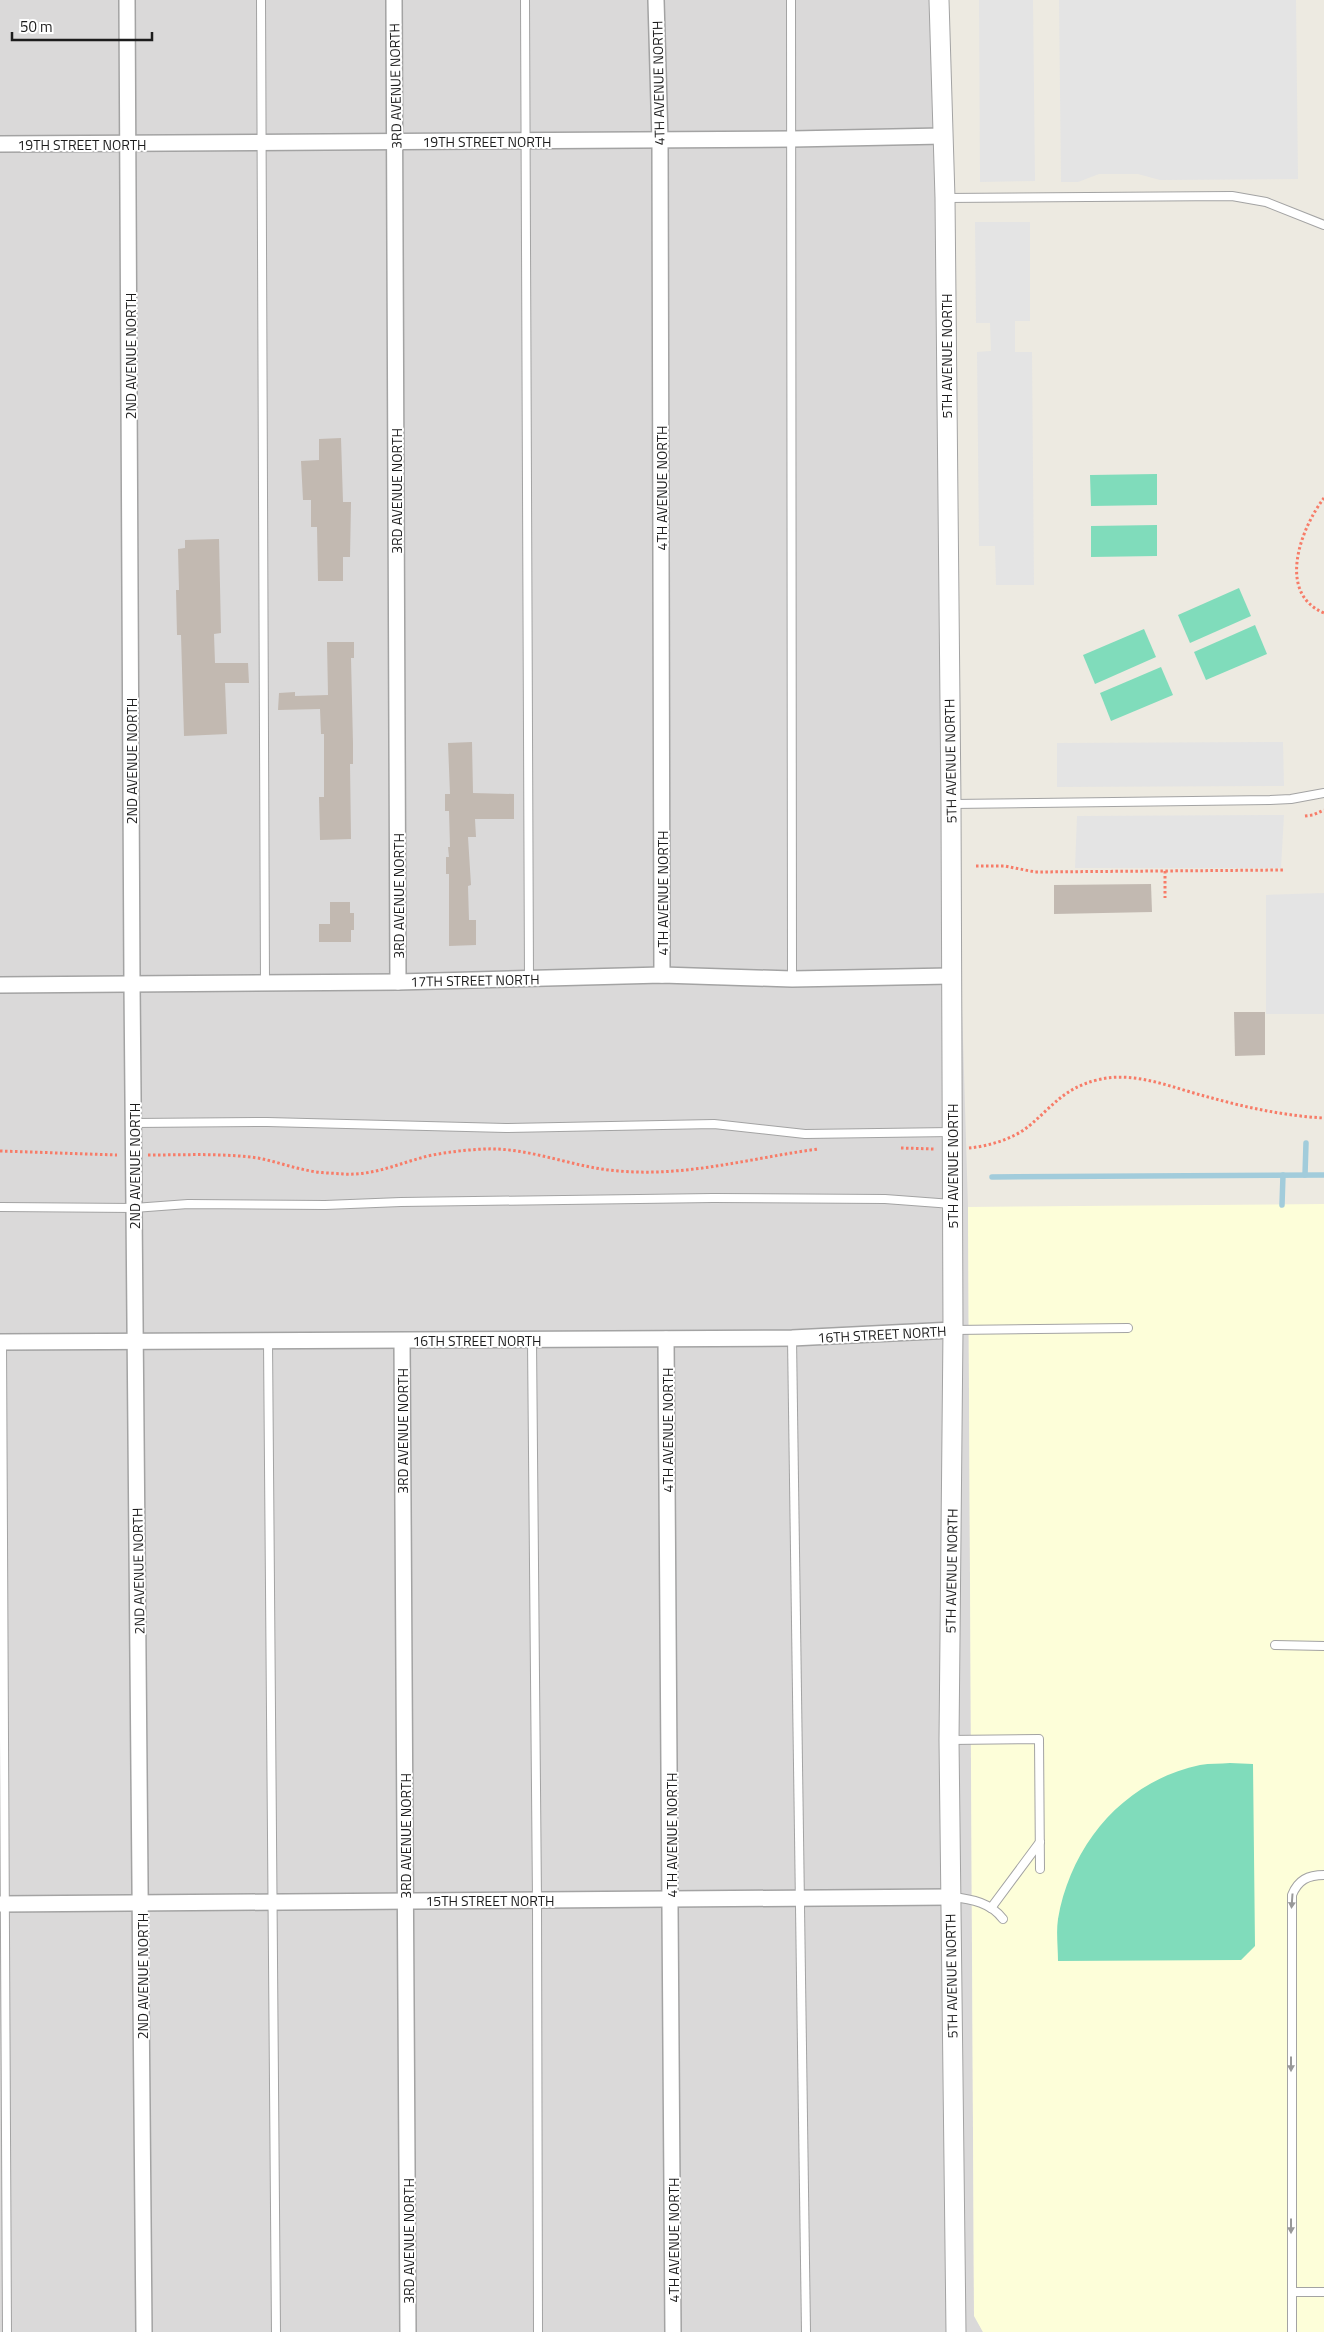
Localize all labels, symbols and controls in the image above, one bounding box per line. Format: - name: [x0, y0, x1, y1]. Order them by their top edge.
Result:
- scale bar: [12, 10, 152, 42]
- text: 50 m: [20, 15, 53, 38]
- street label: 4TH AVENUE NORTH: [646, 20, 670, 146]
- street label: 3RD AVENUE NORTH: [383, 23, 407, 149]
- street label: 19TH STREET NORTH: [422, 131, 552, 152]
- street label: 19TH STREET NORTH: [17, 134, 147, 155]
- street label: 2ND AVENUE NORTH: [120, 293, 141, 419]
- street label: 5TH AVENUE NORTH: [936, 294, 957, 418]
- street label: 4TH AVENUE NORTH: [651, 426, 672, 550]
- street label: 3RD AVENUE NORTH: [386, 428, 407, 554]
- street label: 2ND AVENUE NORTH: [121, 698, 142, 824]
- street label: 5TH AVENUE NORTH: [938, 698, 962, 824]
- street label: 4TH AVENUE NORTH: [652, 831, 673, 955]
- street label: 3RD AVENUE NORTH: [388, 833, 409, 959]
- street label: 17TH STREET NORTH: [410, 968, 540, 992]
- street label: 2ND AVENUE NORTH: [124, 1103, 145, 1229]
- street label: 5TH AVENUE NORTH: [942, 1104, 963, 1228]
- street label: 16TH STREET NORTH: [817, 1320, 947, 1348]
- street label: 16TH STREET NORTH: [412, 1330, 542, 1351]
- street label: 3RD AVENUE NORTH: [392, 1368, 413, 1494]
- street label: 4TH AVENUE NORTH: [657, 1368, 678, 1492]
- street label: 2ND AVENUE NORTH: [126, 1508, 150, 1634]
- street label: 5TH AVENUE NORTH: [939, 1508, 963, 1634]
- street label: 3RD AVENUE NORTH: [395, 1773, 416, 1899]
- street label: 4TH AVENUE NORTH: [661, 1773, 682, 1897]
- street label: 15TH STREET NORTH: [425, 1890, 555, 1911]
- one-way arrow: [1287, 1894, 1295, 1910]
- street label: 2ND AVENUE NORTH: [132, 1913, 153, 2039]
- street label: 5TH AVENUE NORTH: [939, 1913, 963, 2039]
- one-way arrow: [1287, 2056, 1295, 2072]
- street label: 3RD AVENUE NORTH: [398, 2178, 419, 2304]
- street label: 4TH AVENUE NORTH: [663, 2178, 684, 2302]
- one-way arrow: [1288, 2219, 1296, 2235]

